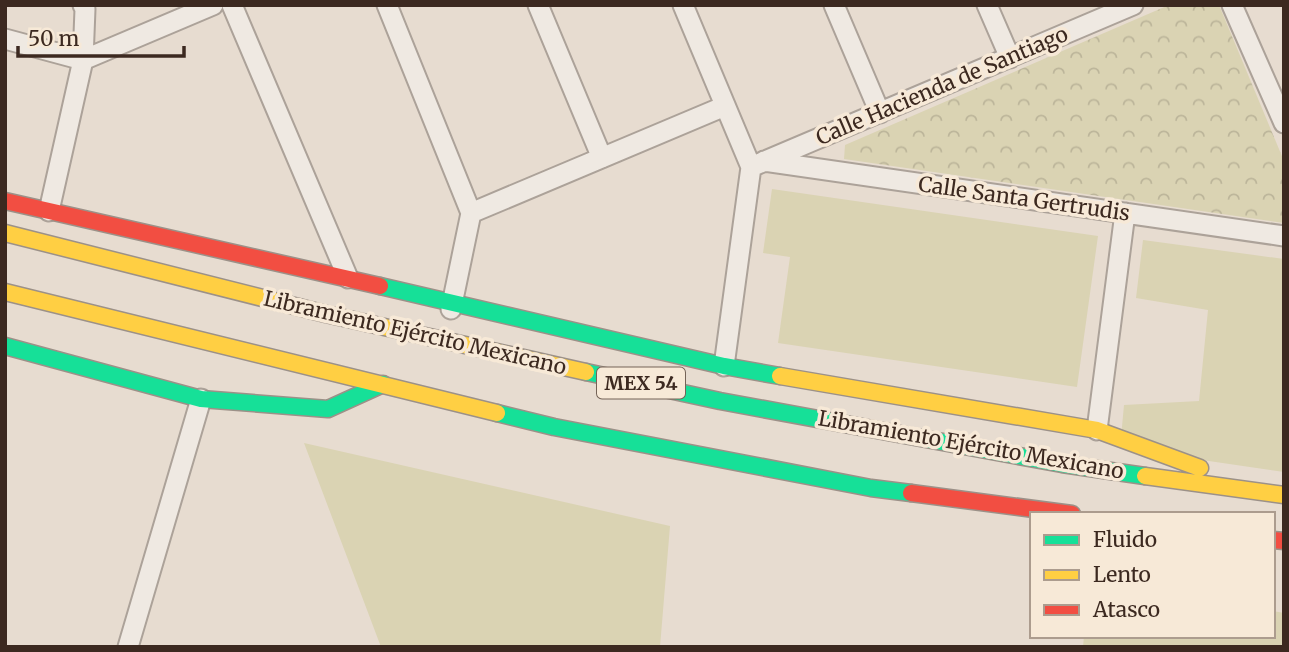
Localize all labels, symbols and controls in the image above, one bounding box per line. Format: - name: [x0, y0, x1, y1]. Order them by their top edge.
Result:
- scale bar: [18, 14, 184, 58]
- street label: Calle Hacienda de Santiago: [812, 20, 1072, 151]
- text: 50 m: [28, 25, 79, 52]
- street label: Calle Santa Gertrudis: [917, 170, 1132, 227]
- street label: Libramiento Ejército Mexicano: [261, 285, 569, 381]
- road number: MEX 54: [597, 368, 685, 398]
- street label: Libramiento Ejército Mexicano: [816, 404, 1126, 485]
- legend: [1030, 512, 1275, 638]
- text: Fluido: [1093, 526, 1157, 553]
- text: Lento: [1093, 561, 1151, 588]
- text: Atasco: [1092, 596, 1160, 623]

